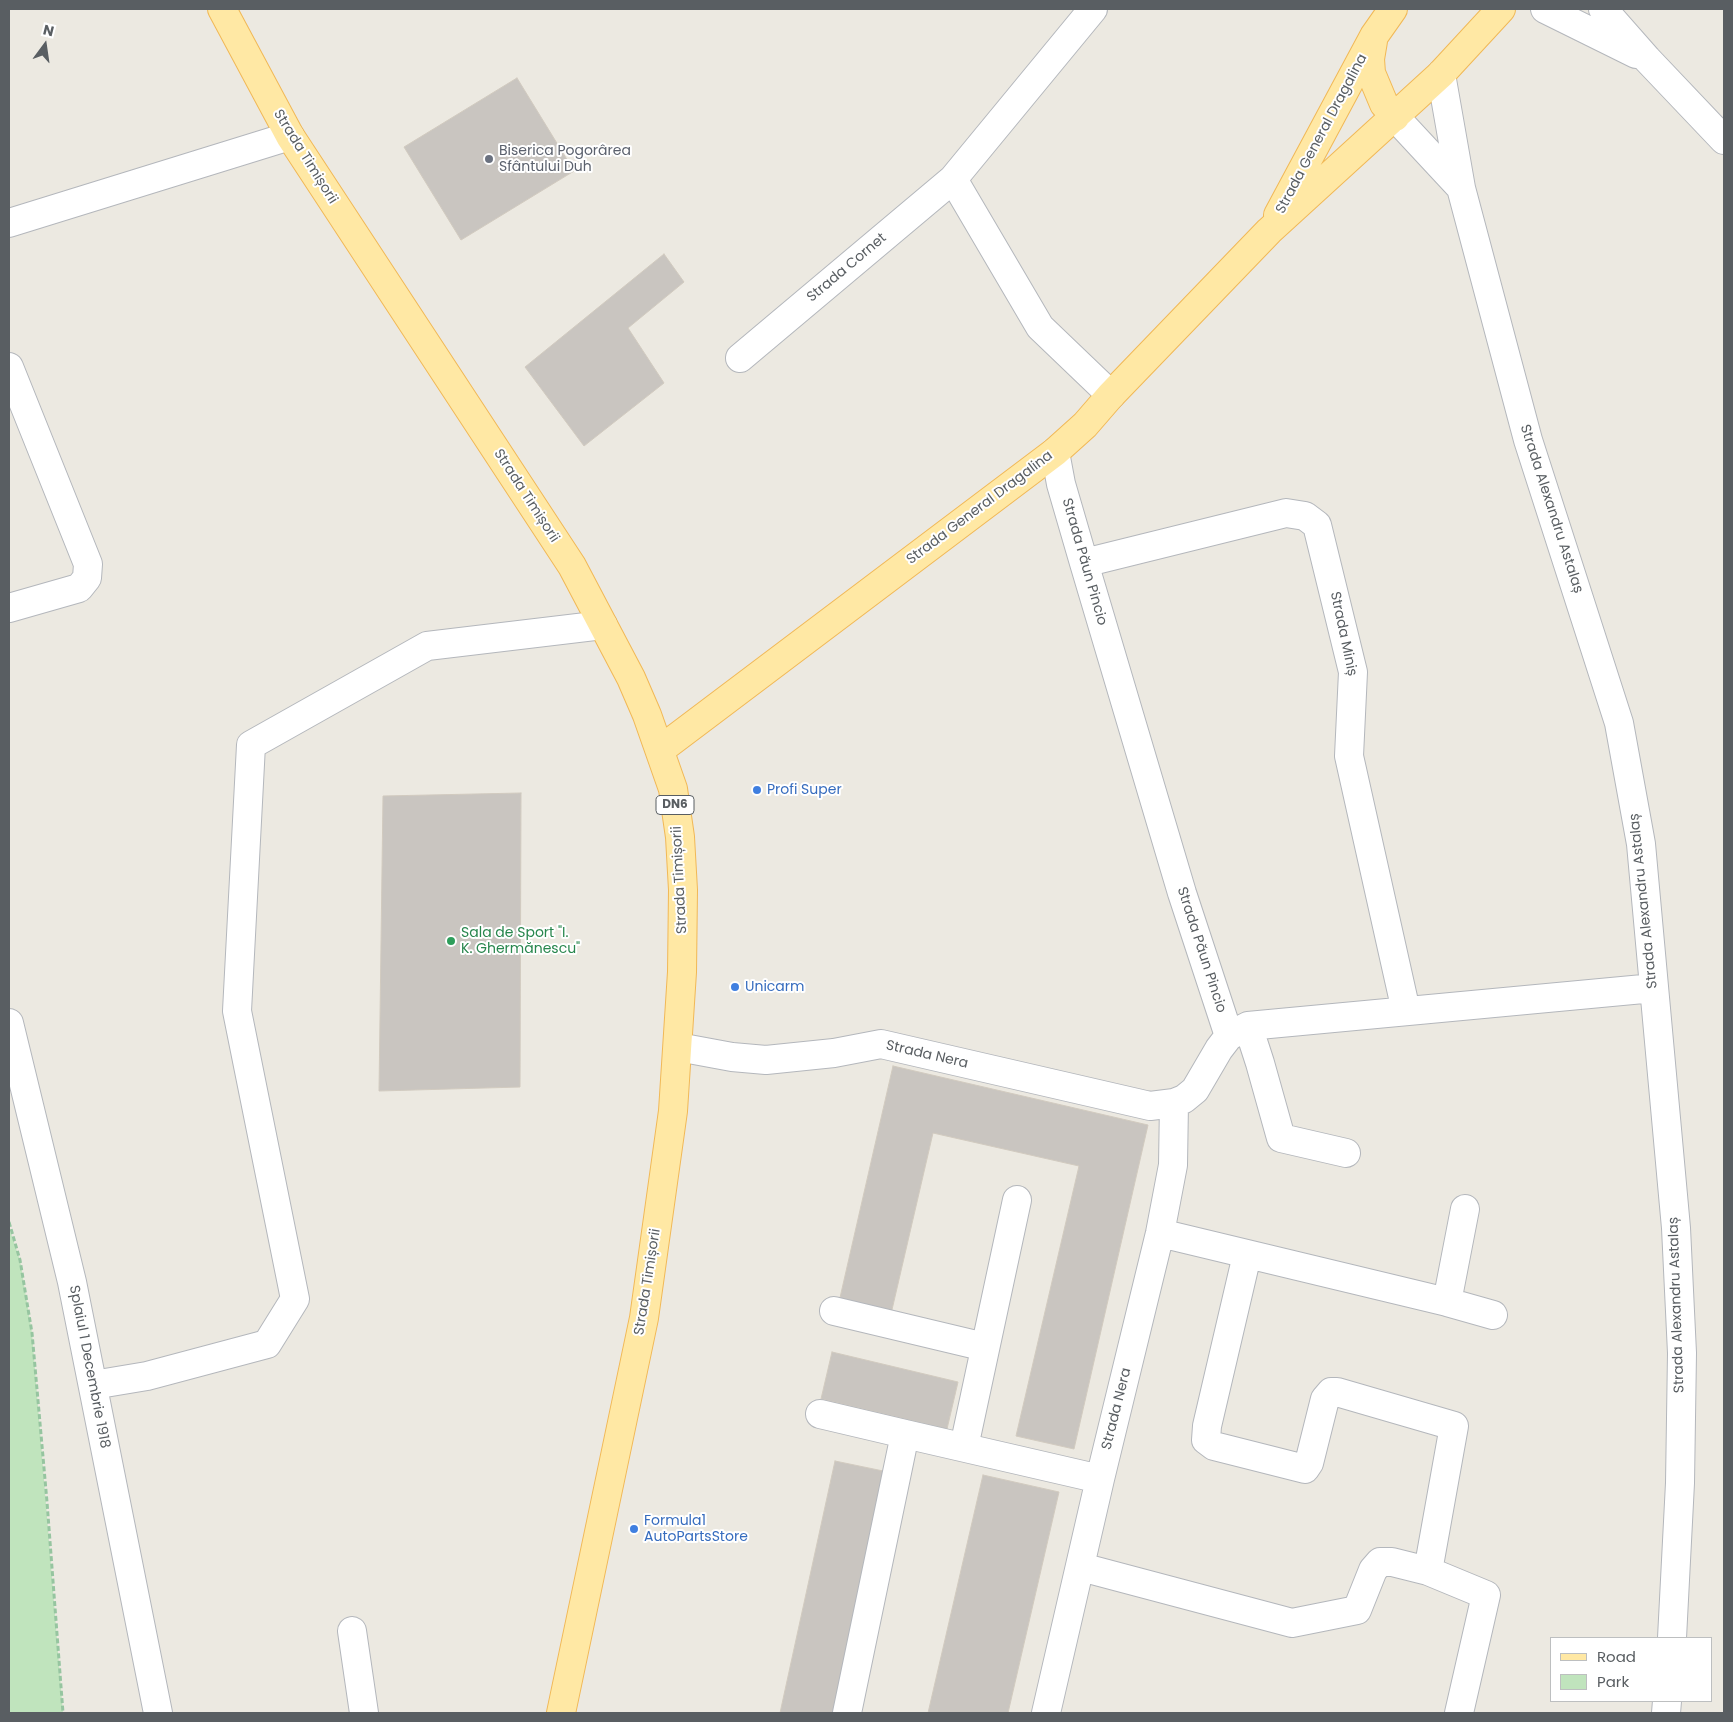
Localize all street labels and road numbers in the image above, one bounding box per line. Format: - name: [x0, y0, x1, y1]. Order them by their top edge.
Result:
- street label: Strada General Dragalina: [1273, 51, 1371, 217]
- street label: Strada Timișorii: [269, 107, 341, 207]
- street label: Strada Cornet: [804, 230, 890, 306]
- street label: Strada Alexandru Astalaș: [1516, 423, 1586, 595]
- street label: Strada Timișorii: [490, 446, 562, 546]
- street label: Strada General Dragalina: [904, 448, 1056, 568]
- street label: Strada Păun Pincio: [1058, 497, 1110, 627]
- street label: Strada Miniș: [1326, 590, 1360, 678]
- road number: DN6: [656, 796, 694, 814]
- street label: Strada Alexandru Astalaș: [1626, 812, 1662, 990]
- street label: Strada Timișorii: [669, 826, 691, 934]
- street label: Strada Păun Pincio: [1173, 885, 1229, 1015]
- street label: Strada Nera: [884, 1037, 970, 1073]
- street label: Strada Alexandru Astalaș: [1666, 1217, 1688, 1393]
- street label: Strada Timișorii: [631, 1227, 665, 1337]
- street label: Splaiul 1 Decembrie 1918: [65, 1284, 113, 1450]
- street label: Strada Nera: [1099, 1366, 1135, 1452]

